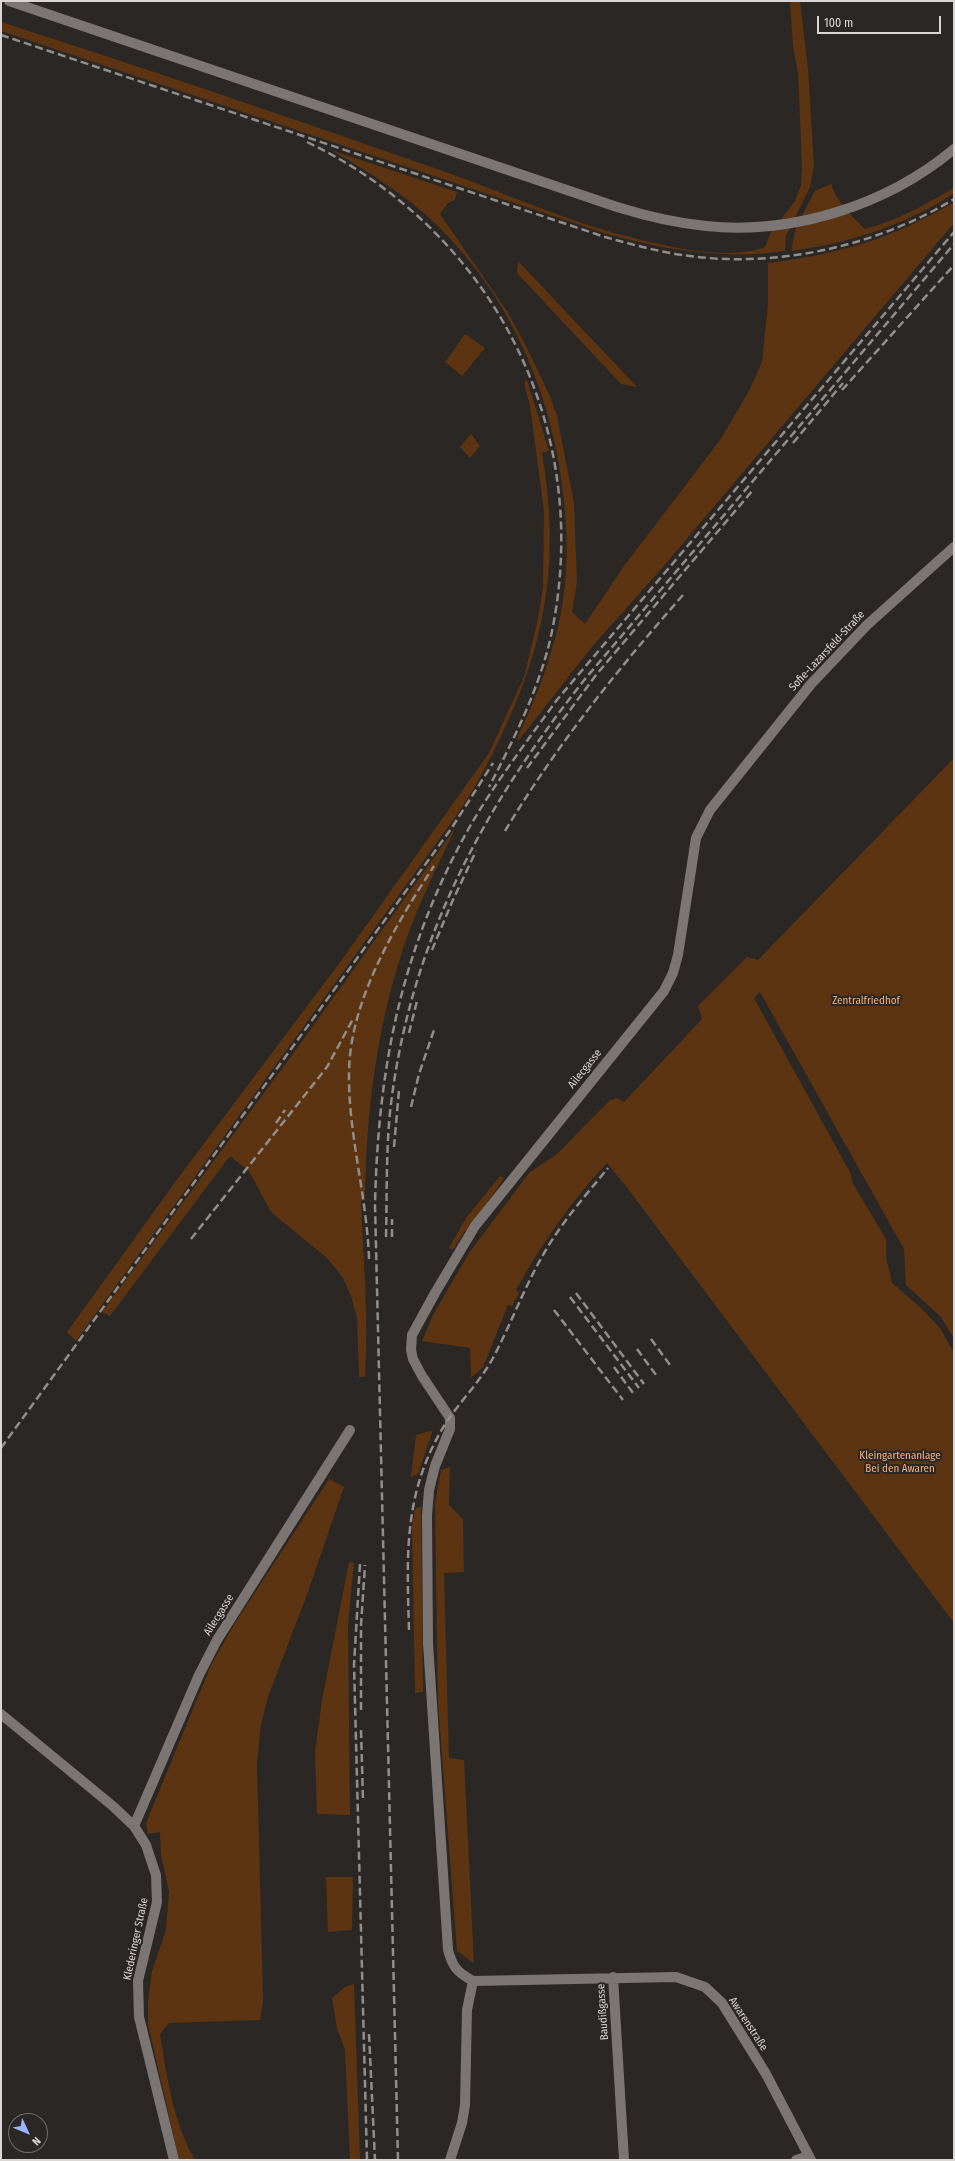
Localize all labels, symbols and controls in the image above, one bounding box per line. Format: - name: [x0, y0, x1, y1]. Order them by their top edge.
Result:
- scale bar: [819, 8, 943, 34]
- text: 100 m: [824, 16, 853, 30]
- street label: Sofie-Lazarsfeld-Straße: [786, 608, 868, 694]
- park label: Zentralfriedhof: [832, 994, 900, 1008]
- street label: Ailecgasse: [565, 1047, 605, 1091]
- park label: Kleingartenanlage Bei den Awaren: [859, 1449, 941, 1475]
- street label: Ailecgasse: [201, 1592, 237, 1638]
- street label: Klederinger Straße: [121, 1897, 151, 1981]
- street label: Baudißgasse: [594, 1983, 612, 2041]
- street label: Awarenstraße: [726, 1995, 770, 2053]
- north arrow: [8, 2113, 48, 2153]
- text: N: [29, 2134, 43, 2148]

